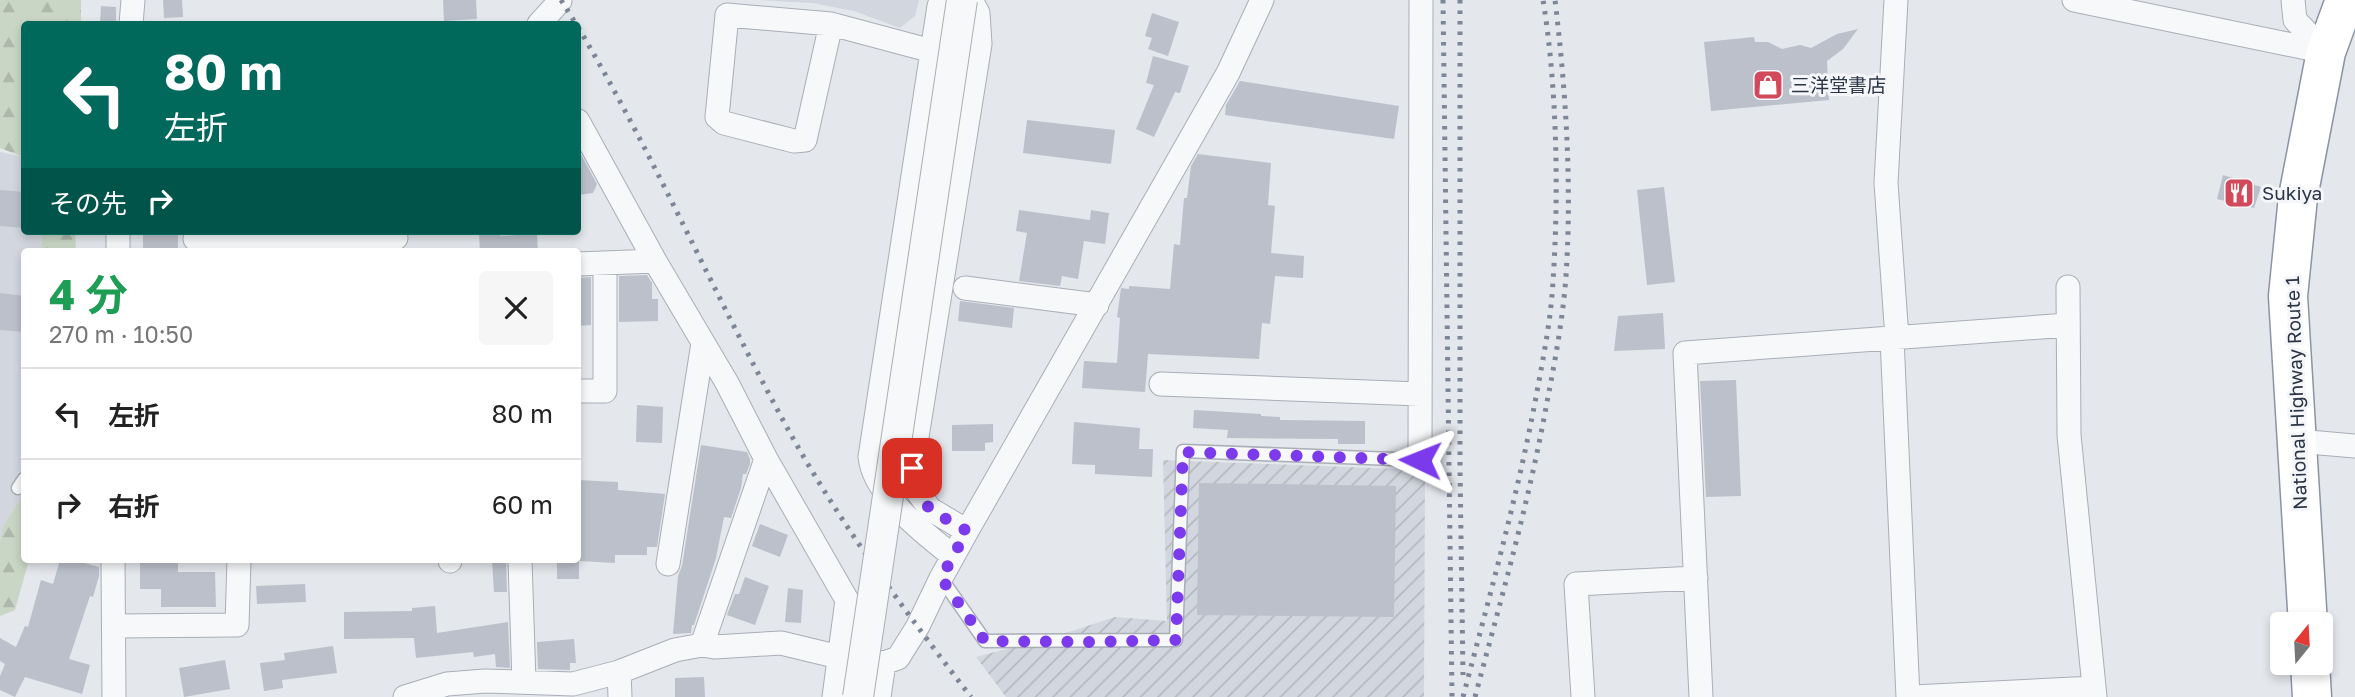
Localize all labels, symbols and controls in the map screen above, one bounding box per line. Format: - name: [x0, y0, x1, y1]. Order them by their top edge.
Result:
- text: 80 m: [164, 42, 282, 101]
- icon: left: [49, 49, 140, 140]
- shop icon: 三洋堂書店: [1751, 68, 1785, 102]
- place label: 三洋堂書店: [1791, 73, 1886, 96]
- text: 左折: [164, 108, 228, 146]
- restaurant icon: Sukiya: [2222, 176, 2256, 210]
- place label: Sukiya: [2262, 181, 2322, 204]
- icon: right: [141, 182, 179, 220]
- text: その先: [49, 188, 127, 219]
- text: 4 分: [49, 269, 128, 319]
- button: close: [479, 271, 553, 345]
- street label: National Highway Route 1: [2280, 276, 2311, 510]
- text: 270 m · 10:50: [49, 320, 193, 348]
- icon: left: [49, 395, 87, 433]
- text: 80 m: [492, 398, 553, 429]
- text: 左折: [108, 400, 160, 431]
- position arrow: [1383, 423, 1457, 497]
- pin: [882, 438, 942, 498]
- icon: arrive: [893, 449, 931, 487]
- icon: right: [49, 486, 87, 524]
- text: 60 m: [492, 489, 553, 520]
- text: 右折: [108, 491, 160, 522]
- north arrow: [2270, 612, 2333, 676]
- map controls: [2270, 612, 2333, 675]

